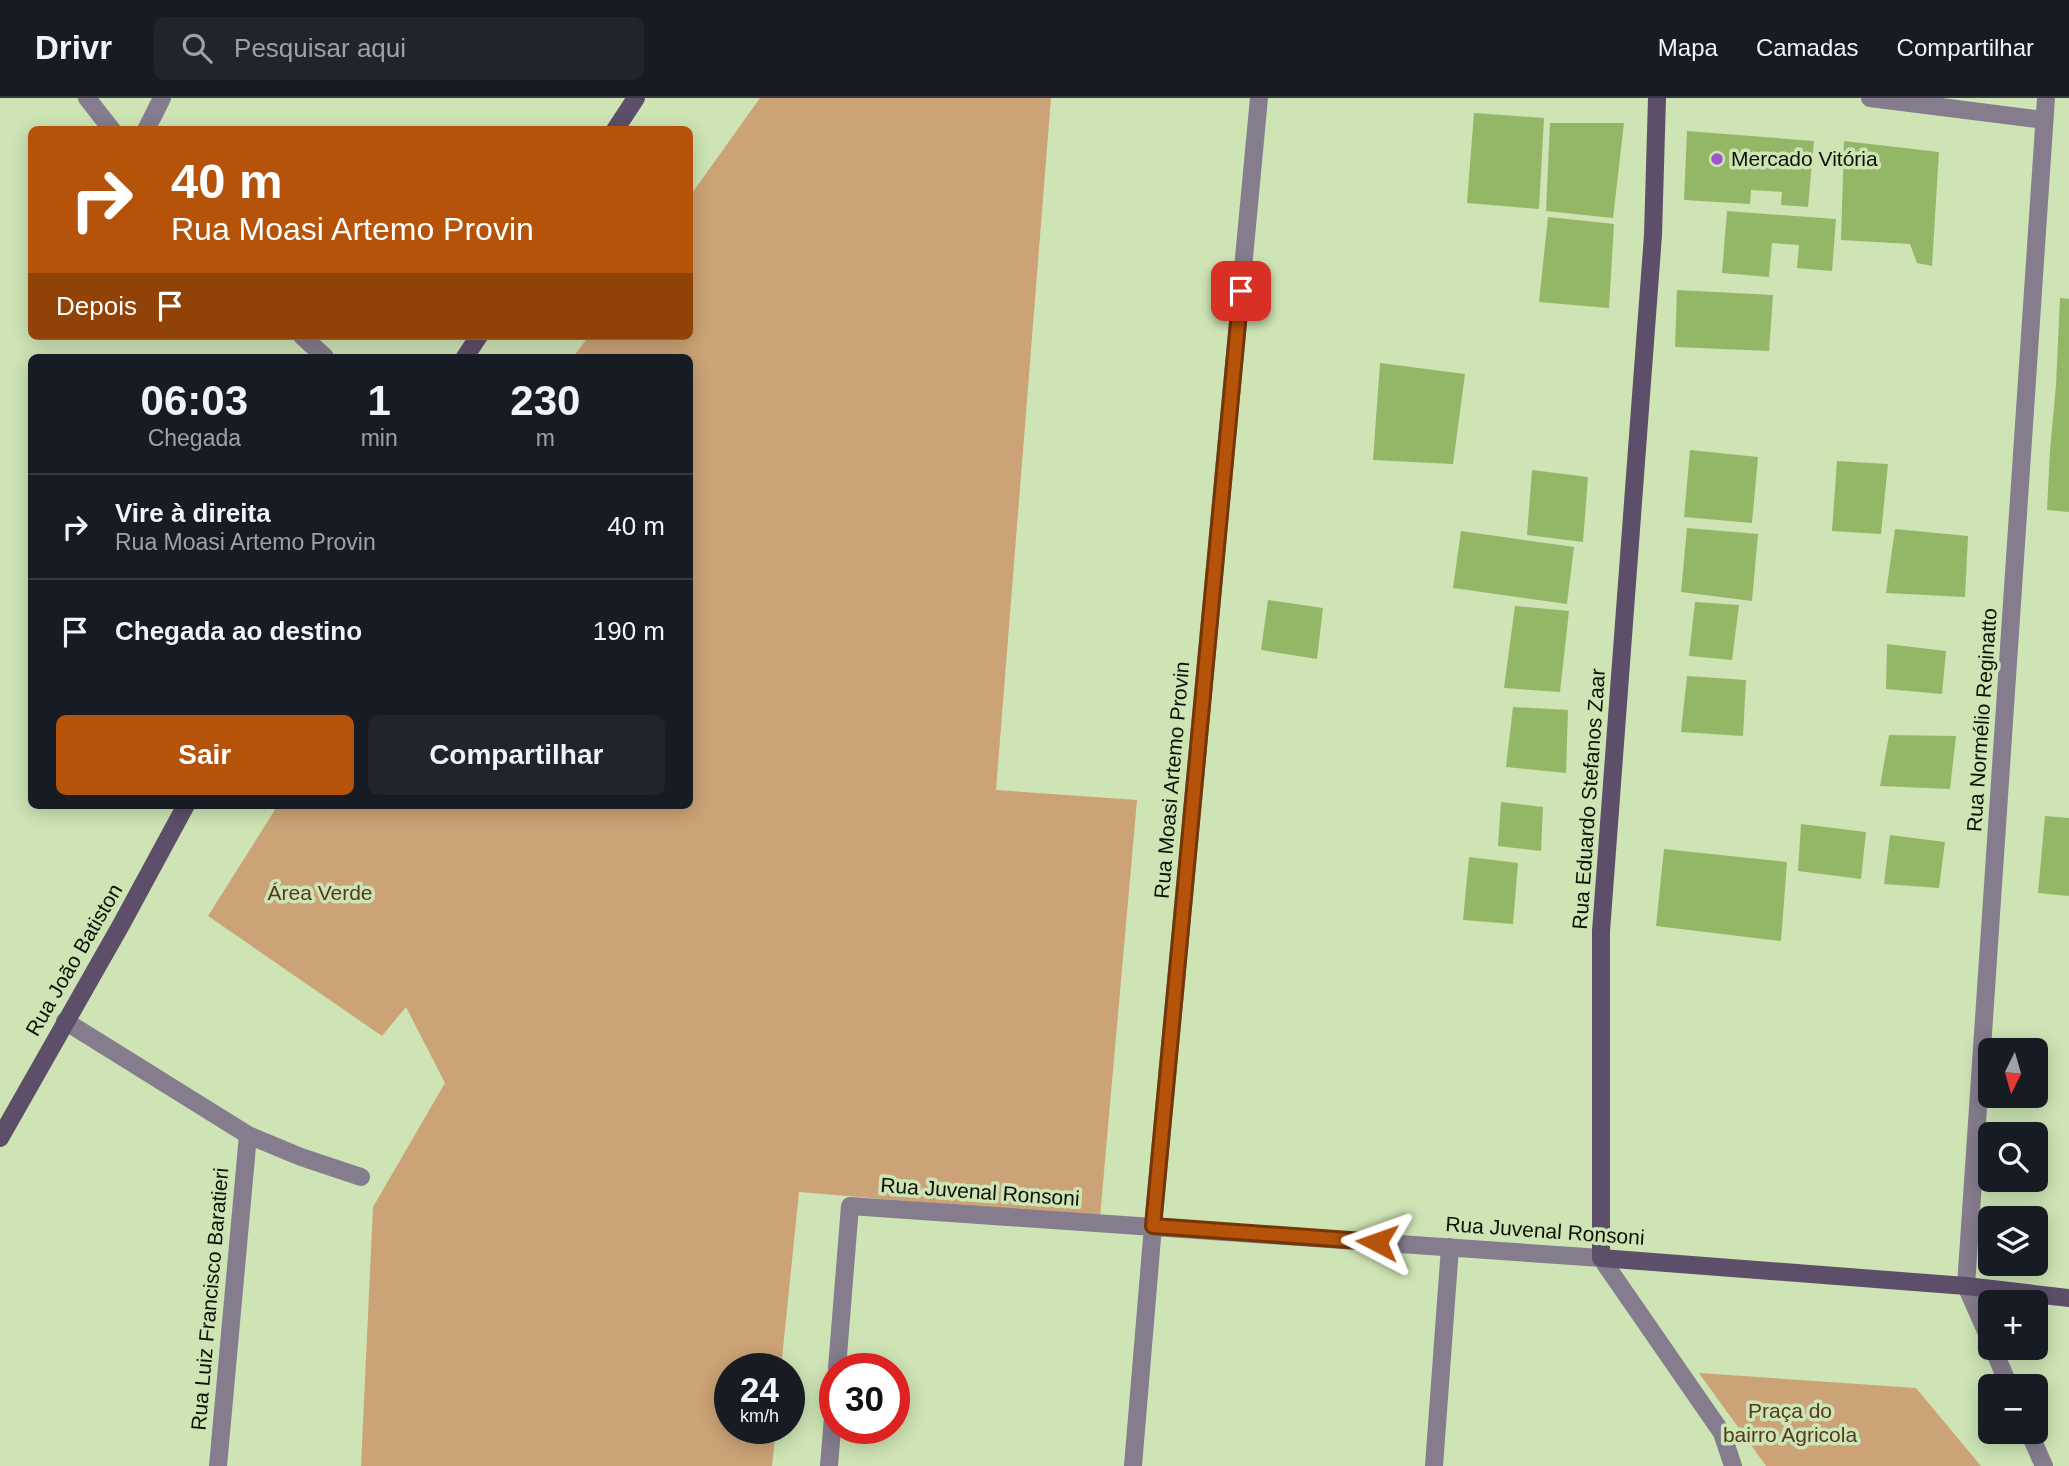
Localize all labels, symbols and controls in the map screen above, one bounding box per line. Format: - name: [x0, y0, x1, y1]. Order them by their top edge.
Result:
- search box: [154, 17, 644, 80]
- text: Drivr: [35, 29, 112, 66]
- icon: search: [178, 29, 216, 67]
- text: Pesquisar aqui: [234, 33, 406, 63]
- text: Mapa: [1658, 34, 1718, 61]
- text: Camadas: [1756, 34, 1859, 61]
- text: Compartilhar: [1897, 34, 2034, 61]
- place label: Mercado Vitória: [1731, 147, 1878, 170]
- marker: Mercado Vitória: [1709, 151, 1725, 167]
- icon: right: [56, 154, 147, 245]
- text: 40 m: [171, 154, 283, 208]
- text: Rua Moasi Artemo Provin: [171, 211, 534, 247]
- pin: [1211, 261, 1271, 321]
- icon: arrive: [1222, 272, 1260, 310]
- icon: arrive: [151, 287, 189, 325]
- text: Depois: [56, 291, 137, 321]
- text: 06:03: [141, 377, 248, 424]
- text: 1: [367, 377, 391, 424]
- text: 230: [510, 377, 580, 424]
- text: Chegada: [148, 425, 241, 451]
- text: min: [361, 425, 398, 451]
- text: m: [536, 425, 555, 451]
- text: Vire à direita: [115, 498, 271, 528]
- icon: right: [56, 508, 94, 546]
- text: 40 m: [607, 511, 665, 541]
- text: Rua Moasi Artemo Provin: [115, 529, 376, 555]
- street label: Rua Normélio Reginatto: [1962, 607, 2001, 833]
- icon: arrive: [56, 613, 94, 651]
- text: Chegada ao destino: [115, 616, 362, 646]
- text: 190 m: [593, 616, 665, 646]
- street label: Rua Moasi Artemo Provin: [1150, 660, 1193, 900]
- street label: Rua Eduardo Stefanos Zaar: [1568, 668, 1609, 930]
- button: Sair: [56, 715, 354, 795]
- button: Compartilhar: [368, 715, 665, 795]
- street label: Rua João Batiston: [21, 880, 126, 1040]
- park label: Área Verde: [267, 881, 373, 904]
- north arrow: [1978, 1038, 2048, 1108]
- map controls: [1978, 1038, 2048, 1444]
- button: search: [1978, 1122, 2048, 1192]
- street label: Rua Luiz Francisco Baratieri: [187, 1167, 232, 1431]
- street label: Rua Juvenal Ronsoni: [880, 1173, 1080, 1210]
- position arrow: [1340, 1205, 1414, 1279]
- button: layers: [1978, 1206, 2048, 1276]
- street label: Rua Juvenal Ronsoni: [1445, 1212, 1645, 1249]
- button: +: [1978, 1290, 2048, 1360]
- speed limit sign: 30: [819, 1353, 910, 1444]
- text: 24: [740, 1370, 779, 1409]
- button: −: [1978, 1374, 2048, 1444]
- park label: Praça do bairro Agricola: [1723, 1399, 1857, 1446]
- text: km/h: [740, 1406, 779, 1426]

